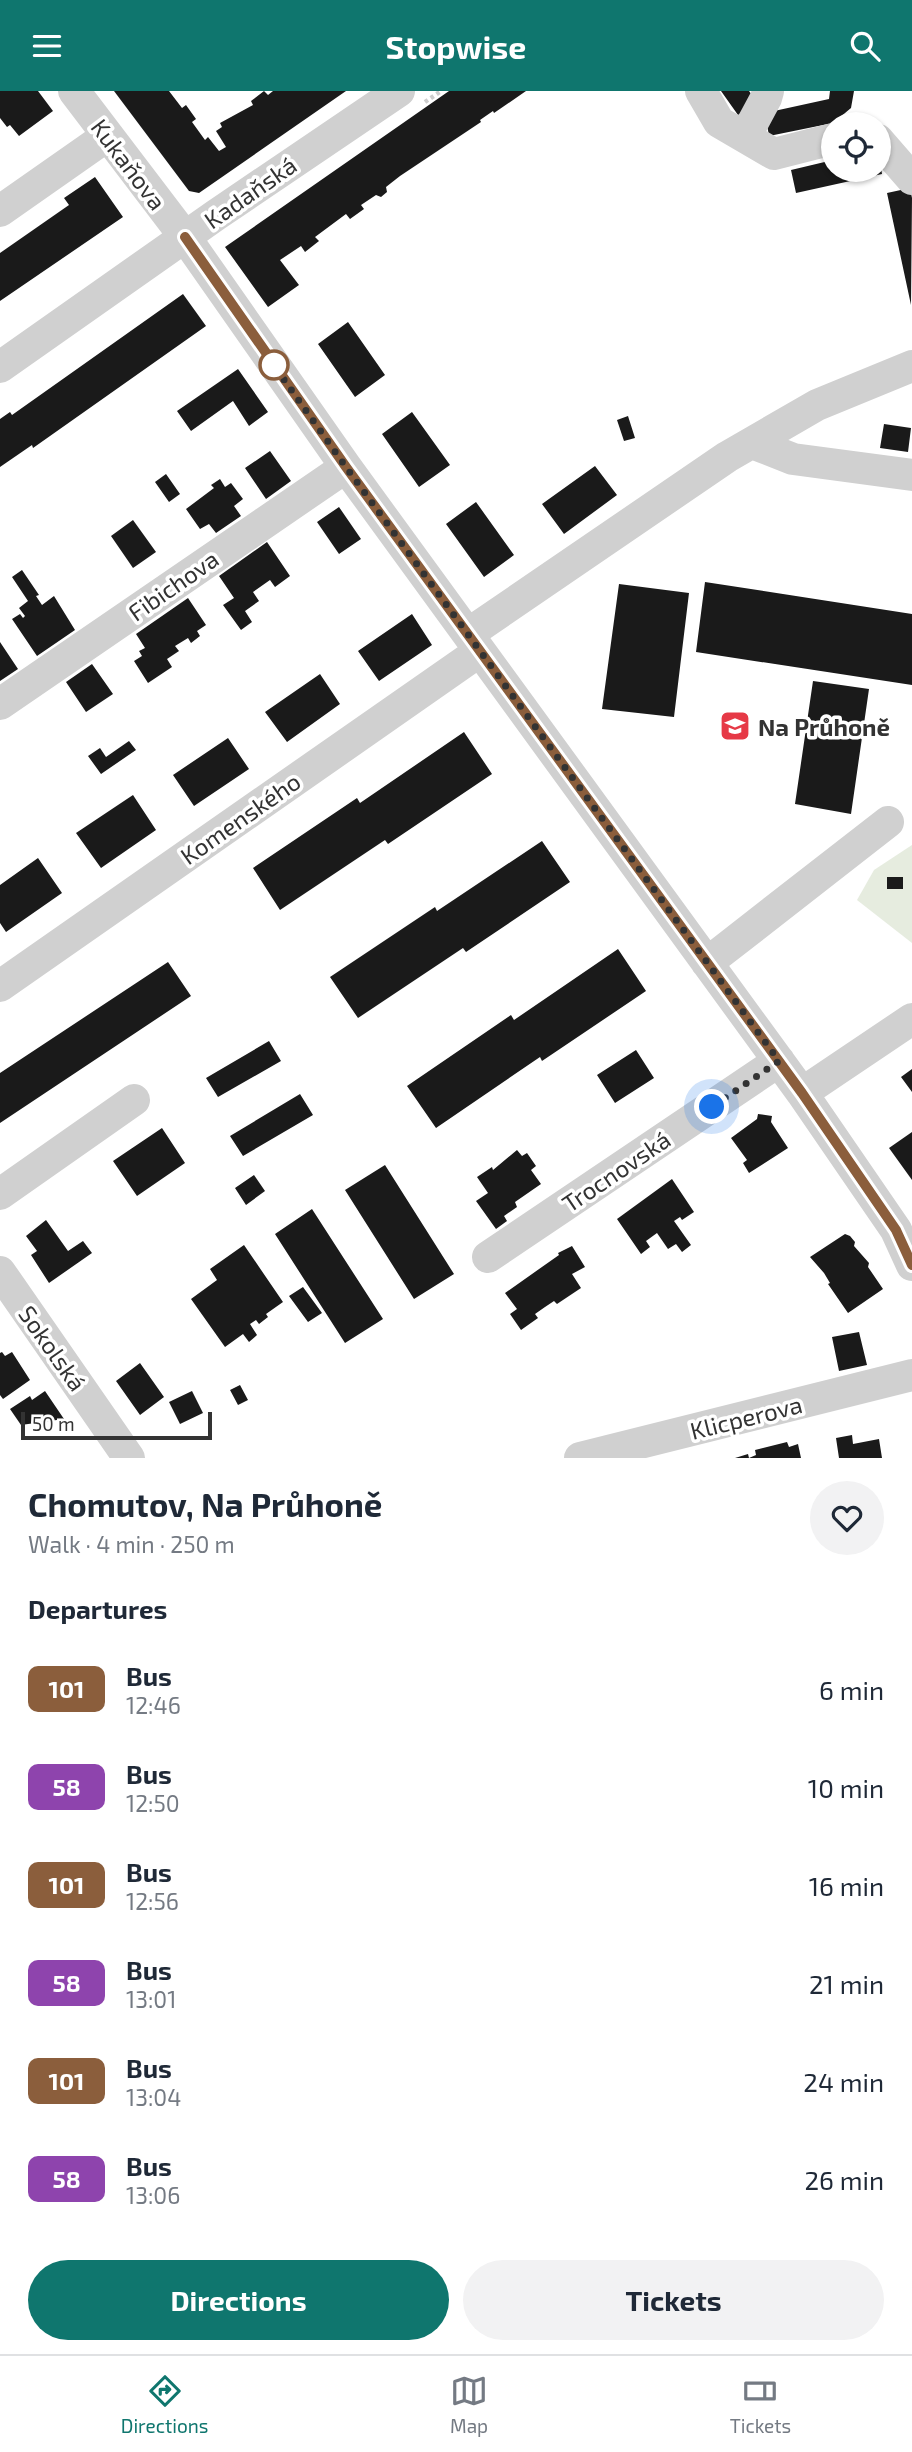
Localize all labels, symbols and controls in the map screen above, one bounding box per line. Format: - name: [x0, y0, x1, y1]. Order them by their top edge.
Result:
- icon: menu: [28, 27, 66, 65]
- text: Stopwise: [386, 27, 526, 65]
- icon: search: [846, 27, 884, 65]
- map controls: [821, 112, 891, 182]
- button: locate: [821, 112, 891, 182]
- street label: Kukaňova: [85, 113, 173, 215]
- street label: Kadaňská: [198, 150, 302, 234]
- unlabelled marker: [259, 350, 289, 380]
- street label: Fibichova: [122, 543, 224, 627]
- school or university icon: Na Průhoně: [718, 709, 752, 743]
- place label: Na Průhoně: [758, 712, 890, 741]
- street label: Komenského: [174, 766, 306, 870]
- your location: [694, 1089, 729, 1124]
- street label: Trocnovská: [556, 1124, 676, 1218]
- street label: Sokolská: [13, 1300, 93, 1396]
- street label: Klicperova: [687, 1389, 805, 1445]
- scale bar: [21, 1409, 212, 1441]
- text: 50 m: [32, 1412, 75, 1435]
- button: heart: [810, 1481, 884, 1555]
- text: Chomutov, Na Průhoně: [28, 1484, 382, 1524]
- text: Walk · 4 min · 250 m: [28, 1530, 235, 1558]
- text: Departures: [28, 1593, 167, 1624]
- text: Bus: [126, 1660, 172, 1691]
- text: 101: [49, 1674, 84, 1703]
- text: 6 min: [819, 1674, 884, 1705]
- text: 12:46: [126, 1691, 181, 1719]
- text: Bus: [126, 1758, 172, 1789]
- text: 58: [52, 1772, 81, 1801]
- text: 10 min: [808, 1772, 884, 1803]
- text: 12:50: [126, 1789, 180, 1817]
- text: Bus: [126, 1856, 172, 1887]
- text: 101: [49, 1870, 84, 1899]
- text: 16 min: [809, 1870, 884, 1901]
- text: 12:56: [126, 1887, 179, 1915]
- text: Bus: [126, 1954, 172, 1985]
- text: 58: [52, 1968, 81, 1997]
- text: 21 min: [809, 1968, 884, 1999]
- text: 13:01: [126, 1985, 176, 2013]
- text: Bus: [126, 2052, 172, 2083]
- text: 101: [49, 2066, 84, 2095]
- text: 24 min: [803, 2066, 884, 2097]
- text: 13:04: [126, 2083, 181, 2111]
- text: Bus: [126, 2150, 172, 2181]
- text: 58: [52, 2164, 81, 2193]
- text: 26 min: [804, 2164, 884, 2195]
- text: 13:06: [126, 2181, 180, 2209]
- button: Directions: [28, 2260, 449, 2340]
- button: Tickets: [463, 2260, 884, 2340]
- tab: Directions: [121, 2372, 208, 2437]
- tab: Map: [450, 2372, 488, 2437]
- tab: Tickets: [730, 2372, 791, 2437]

